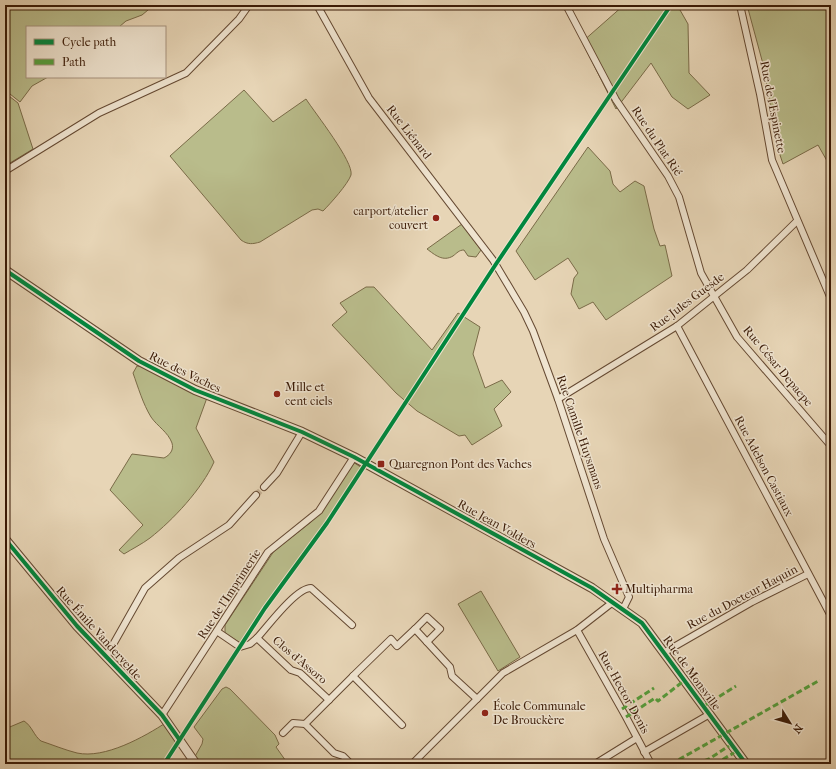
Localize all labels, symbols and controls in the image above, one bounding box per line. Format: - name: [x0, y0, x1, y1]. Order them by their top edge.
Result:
- legend: [26, 26, 166, 78]
- text: Cycle path: [62, 35, 117, 49]
- text: Path: [62, 55, 86, 69]
- street label: Rue de l'Espinette: [757, 60, 789, 154]
- street label: Rue Liénard: [384, 102, 435, 162]
- street label: Rue du Plat Rié: [629, 104, 685, 178]
- place label: carport/atelier couvert: [353, 204, 429, 232]
- marker: carport/atelier couvert: [431, 213, 441, 223]
- street label: Rue Jules Guesde: [647, 270, 727, 334]
- street label: Rue César Depaepe: [740, 323, 816, 409]
- street label: Rue des Vaches: [147, 349, 224, 396]
- street label: Rue Camille Huysmans: [554, 373, 606, 491]
- place label: Mille et cent ciels: [285, 380, 333, 408]
- marker: Mille et cent ciels: [272, 389, 282, 399]
- street label: Rue Adelson Castiaux: [732, 413, 797, 519]
- place label: Quaregnon Pont des Vaches: [389, 457, 532, 471]
- marker: Quaregnon Pont des Vaches: [376, 459, 386, 469]
- street label: Rue Jean Volders: [455, 497, 539, 552]
- street label: Rue de l'Imprimerie: [195, 546, 263, 642]
- street label: Rue du Docteur Haquin: [684, 562, 800, 632]
- place label: Multipharma: [625, 582, 693, 596]
- street label: Rue Émile Vandervelde: [53, 583, 145, 683]
- marker: Multipharma: [612, 584, 622, 594]
- street label: Clos d'Assoro: [270, 633, 330, 687]
- street label: Rue de Monsville: [660, 633, 724, 713]
- street label: Rue Hector Denis: [595, 648, 653, 736]
- place label: École Communale De Brouckère: [493, 698, 586, 727]
- north arrow: [770, 703, 810, 743]
- marker: École Communale De Brouckère: [480, 708, 490, 718]
- text: N: [789, 721, 805, 736]

